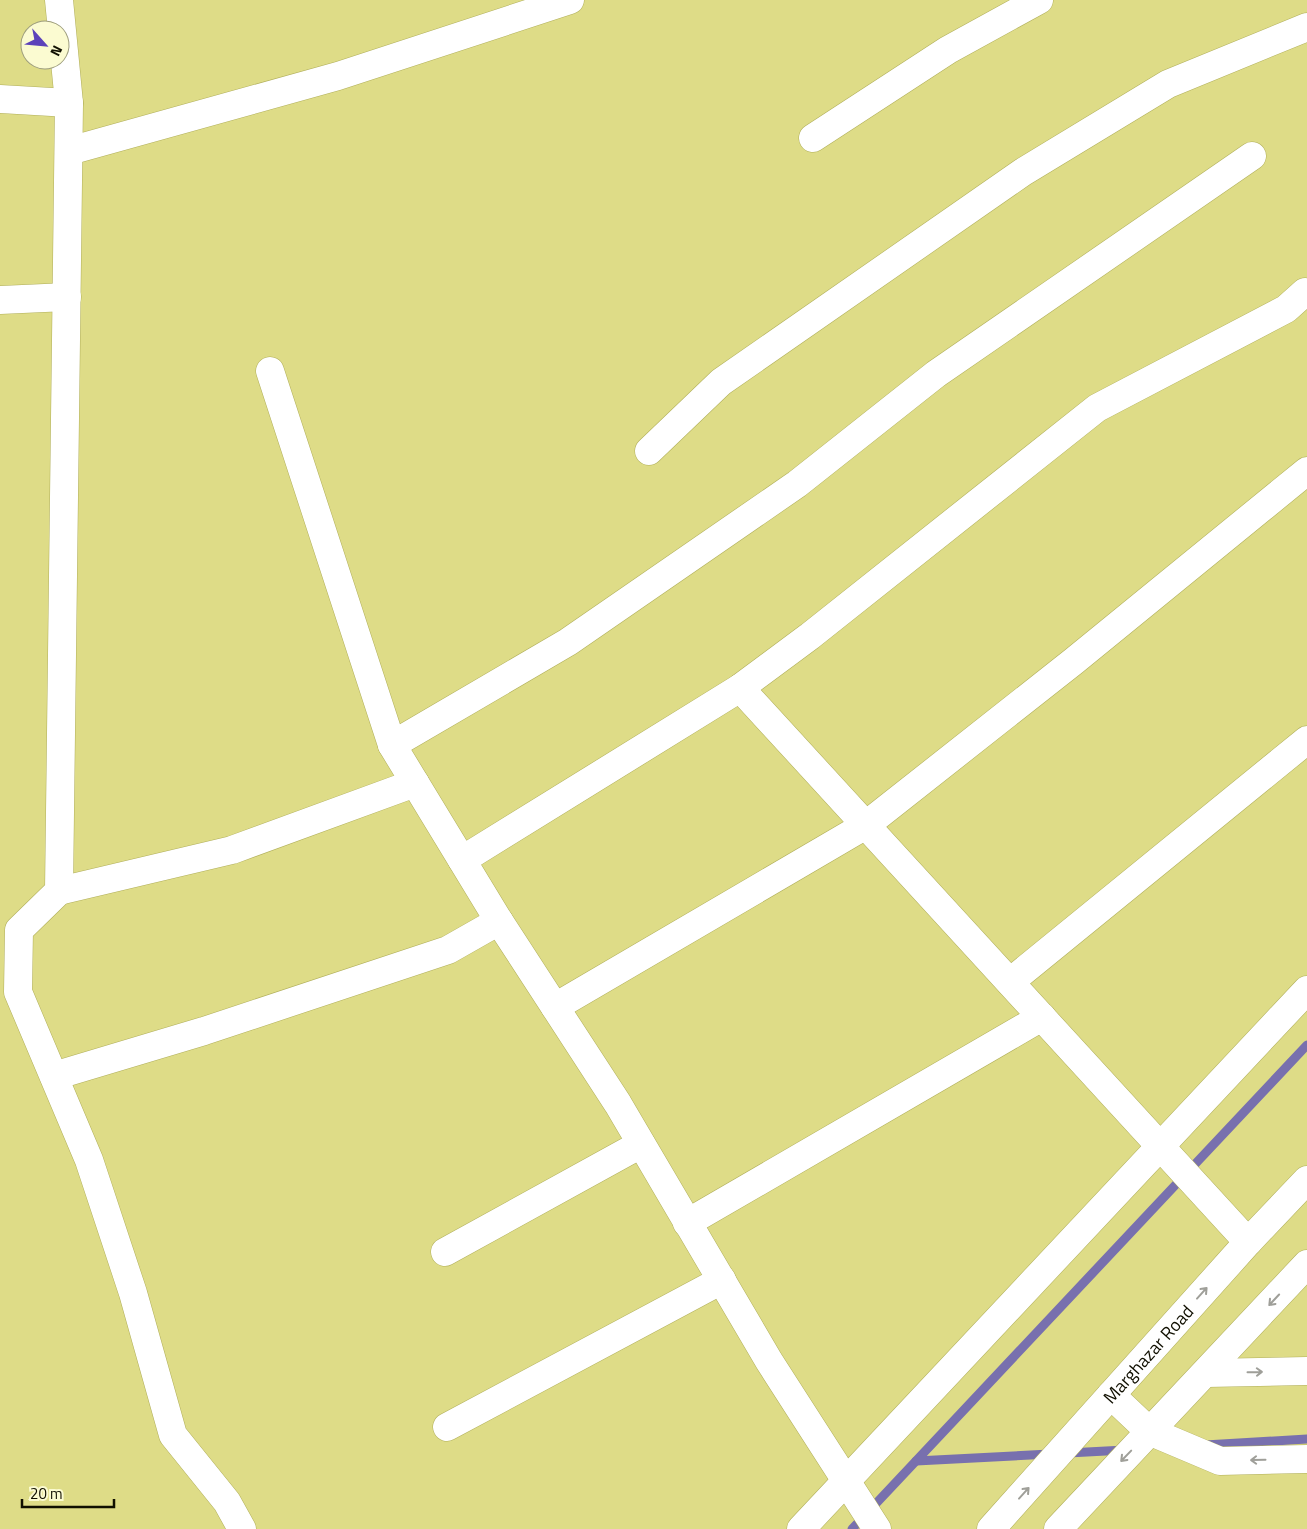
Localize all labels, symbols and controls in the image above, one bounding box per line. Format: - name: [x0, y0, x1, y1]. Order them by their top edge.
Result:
- north arrow: [20, 20, 70, 70]
- text: N: [45, 42, 69, 60]
- one-way arrow: [1196, 1287, 1208, 1300]
- one-way arrow: [1268, 1293, 1280, 1306]
- street label: Marghazar Road: [1096, 1298, 1199, 1409]
- one-way arrow: [1246, 1367, 1262, 1377]
- one-way arrow: [1120, 1449, 1132, 1462]
- one-way arrow: [1251, 1455, 1267, 1465]
- scale bar: [22, 1476, 115, 1508]
- text: 20 m: [30, 1482, 63, 1505]
- one-way arrow: [1018, 1486, 1030, 1499]

